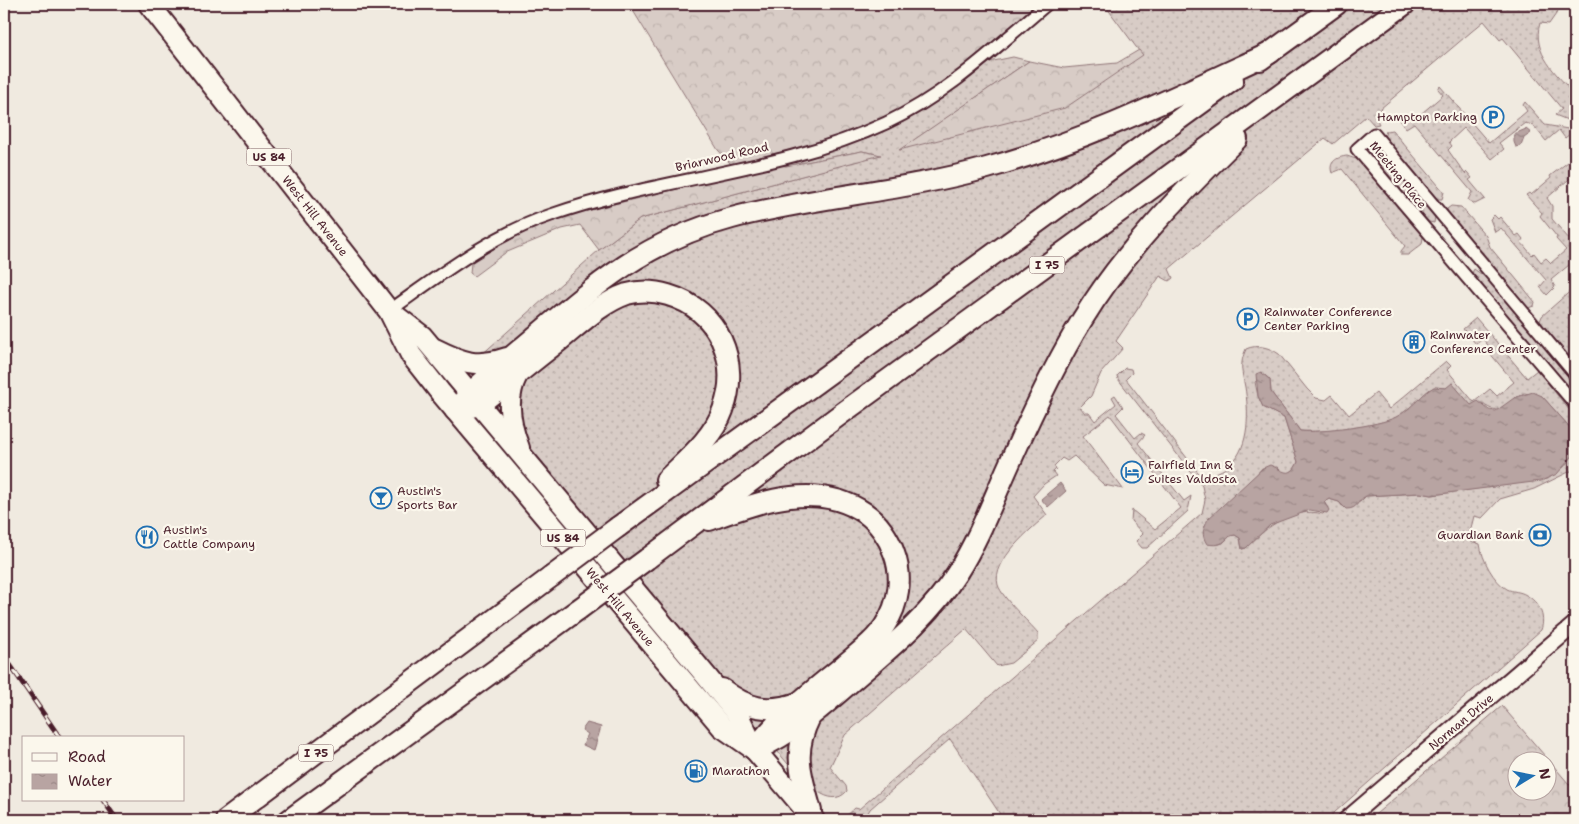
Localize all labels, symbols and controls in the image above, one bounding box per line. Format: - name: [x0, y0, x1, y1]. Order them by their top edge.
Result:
- parking icon: Hampton Parking: [1481, 105, 1505, 129]
- place label: Hampton Parking: [1377, 109, 1477, 125]
- street label: Briarwood Road: [674, 138, 770, 175]
- street label: Meeting Place: [1366, 138, 1430, 212]
- road number: US 84: [246, 148, 292, 166]
- street label: West Hill Avenue: [278, 172, 352, 260]
- road number: I 75: [1030, 256, 1064, 274]
- place label: Rainwater Conference Center Parking: [1264, 304, 1393, 334]
- parking icon: Rainwater Conference Center Parking: [1236, 307, 1260, 331]
- place label: Rainwater Conference Center: [1430, 327, 1536, 357]
- building icon: Rainwater Conference Center: [1402, 330, 1426, 354]
- place label: Fairfield Inn & Suites Valdosta: [1148, 457, 1237, 487]
- hotel icon: Fairfield Inn & Suites Valdosta: [1120, 460, 1144, 484]
- place label: Austin's Sports Bar: [397, 483, 458, 513]
- bar icon: Austin's Sports Bar: [369, 486, 393, 510]
- place label: Austin's Cattle Company: [163, 522, 255, 552]
- bank icon: Guardian Bank: [1528, 523, 1552, 547]
- restaurant icon: Austin's Cattle Company: [135, 525, 159, 549]
- place label: Guardian Bank: [1437, 527, 1524, 543]
- road number: US 84: [540, 530, 586, 546]
- street label: West Hill Avenue: [582, 564, 658, 650]
- street label: Norman Drive: [1425, 690, 1497, 754]
- legend: [22, 736, 185, 802]
- road number: I 75: [298, 744, 334, 761]
- text: Road: [68, 747, 106, 767]
- north arrow: [1506, 752, 1556, 802]
- fuel station icon: Marathon: [684, 759, 708, 783]
- place label: Marathon: [712, 763, 770, 779]
- text: N: [1535, 767, 1555, 781]
- text: Water: [68, 771, 112, 791]

